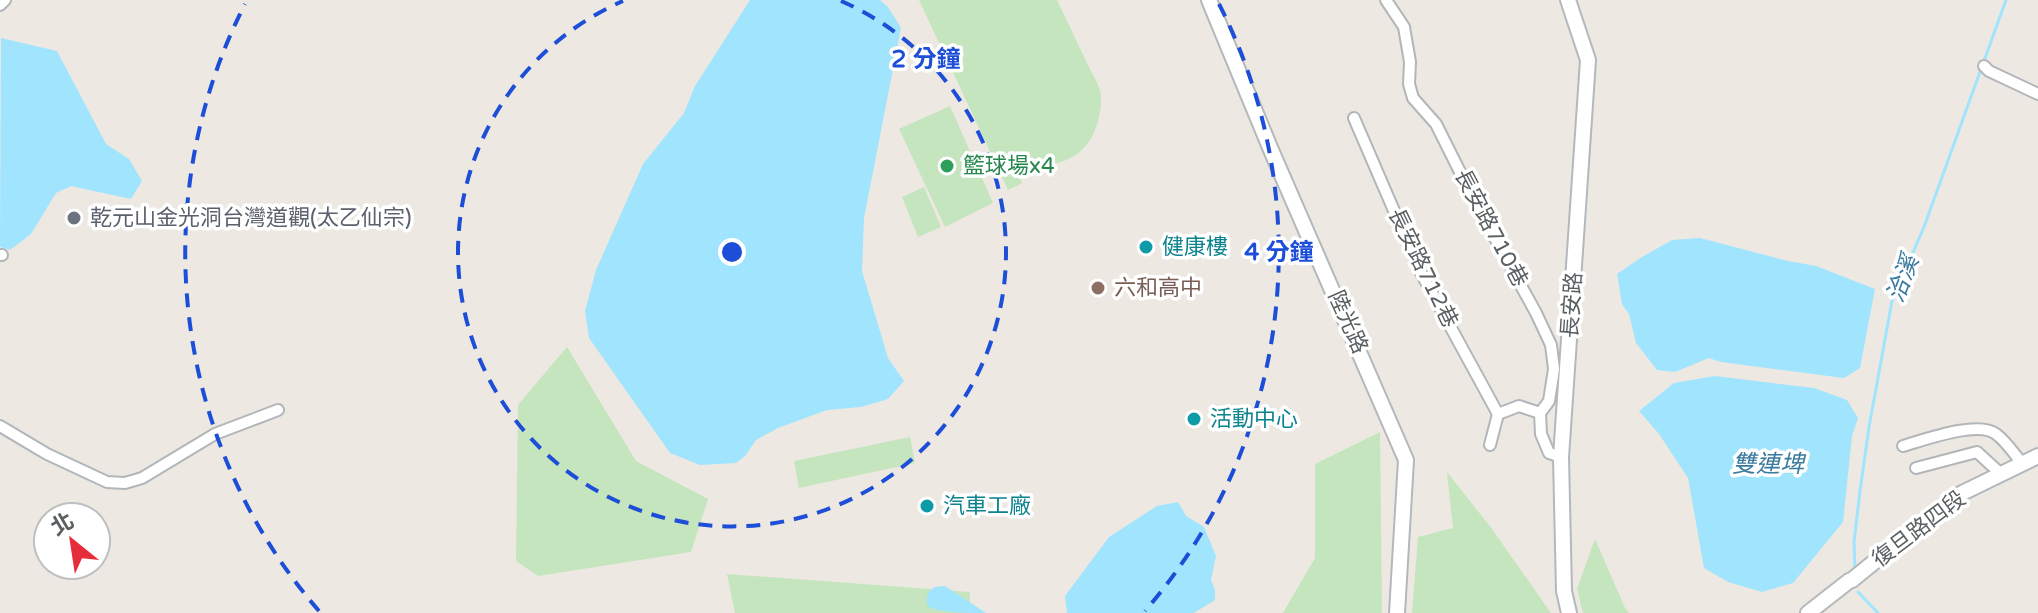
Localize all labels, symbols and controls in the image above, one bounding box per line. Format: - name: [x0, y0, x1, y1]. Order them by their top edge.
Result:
- text: 2 分鐘: [891, 45, 961, 74]
- place label: 籃球場x4: [963, 153, 1055, 179]
- marker: 籃球場x4: [938, 157, 956, 175]
- street label: 長安路710巷: [1449, 165, 1533, 291]
- street label: 長安路712巷: [1383, 204, 1463, 332]
- place label: 乾元山金光洞台灣道觀(太乙仙宗): [90, 205, 412, 231]
- marker: 乾元山金光洞台灣道觀(太乙仙宗): [65, 209, 83, 227]
- place label: 健康樓: [1162, 234, 1228, 260]
- centre of rings: [718, 238, 746, 266]
- marker: 健康樓: [1137, 238, 1155, 256]
- text: 4 分鐘: [1244, 238, 1314, 267]
- water label: 洽溪: [1881, 249, 1926, 307]
- street label: 長安路: [1557, 271, 1587, 339]
- place label: 六和高中: [1114, 275, 1202, 301]
- marker: 六和高中: [1089, 279, 1107, 297]
- street label: 陸光路: [1323, 287, 1373, 357]
- place label: 活動中心: [1210, 406, 1298, 432]
- marker: 活動中心: [1185, 410, 1203, 428]
- water label: 雙連埤: [1732, 450, 1807, 479]
- street label: 復旦路四段: [1867, 486, 1971, 572]
- place label: 汽車工廠: [943, 493, 1031, 519]
- marker: 汽車工廠: [918, 497, 936, 515]
- north arrow: [32, 501, 112, 581]
- text: 北: [46, 508, 79, 541]

